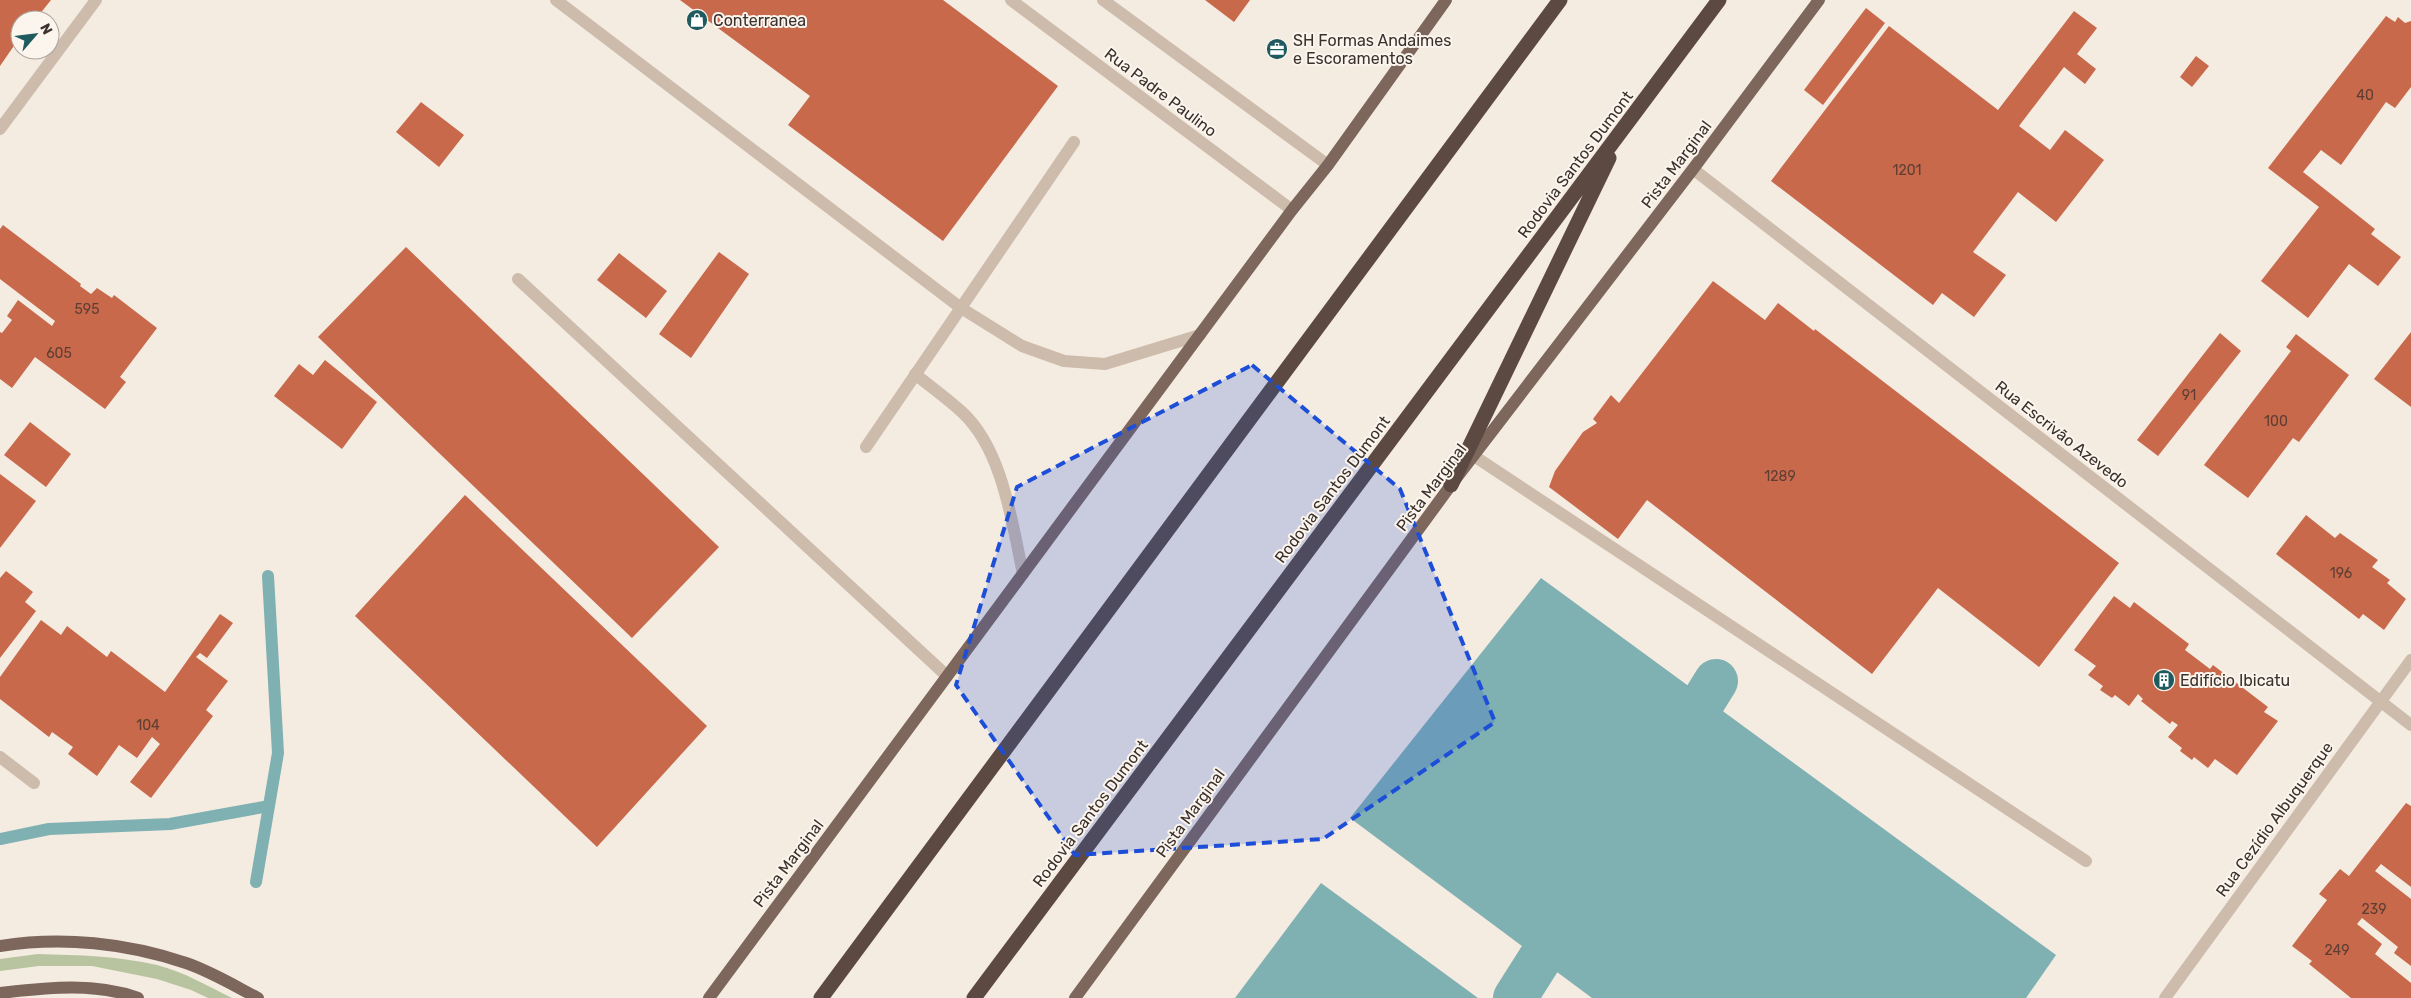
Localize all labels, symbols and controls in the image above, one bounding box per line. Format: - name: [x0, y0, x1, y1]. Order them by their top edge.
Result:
- shop icon: Conterranea: [685, 8, 709, 32]
- north arrow: [10, 10, 60, 60]
- place label: Conterranea: [713, 11, 806, 30]
- text: N: [36, 21, 56, 38]
- place label: SH Formas Andaimes e Escoramentos: [1293, 31, 1451, 68]
- office icon: SH Formas Andaimes e Escoramentos: [1265, 37, 1289, 61]
- street label: Rua Padre Paulino: [1101, 44, 1220, 141]
- street label: Rodovia Santos Dumont: [1514, 87, 1637, 242]
- house number: 40: [2356, 87, 2374, 104]
- street label: Pista Marginal: [1637, 117, 1715, 212]
- house number: 1201: [1892, 162, 1922, 179]
- house number: 595: [75, 301, 99, 318]
- house number: 605: [46, 345, 72, 362]
- street label: Rua Escrivão Azevedo: [1992, 377, 2132, 492]
- house number: 91: [2182, 387, 2196, 404]
- street label: Rodovia Santos Dumont: [1271, 412, 1394, 567]
- house number: 100: [2264, 413, 2288, 430]
- street label: Pista Marginal: [1392, 440, 1470, 535]
- house number: 1289: [1764, 468, 1796, 485]
- house number: 196: [2330, 565, 2352, 582]
- building icon: Edifício Ibicatu: [2152, 668, 2176, 692]
- place label: Edifício Ibicatu: [2180, 671, 2290, 690]
- house number: 104: [136, 717, 160, 734]
- street label: Rodovia Santos Dumont: [1029, 736, 1152, 891]
- street label: Rua Cezídio Albuquerque: [2212, 738, 2337, 900]
- street label: Pista Marginal: [1152, 765, 1229, 861]
- street label: Pista Marginal: [749, 816, 827, 911]
- house number: 239: [2362, 901, 2386, 918]
- house number: 249: [2325, 942, 2349, 959]

